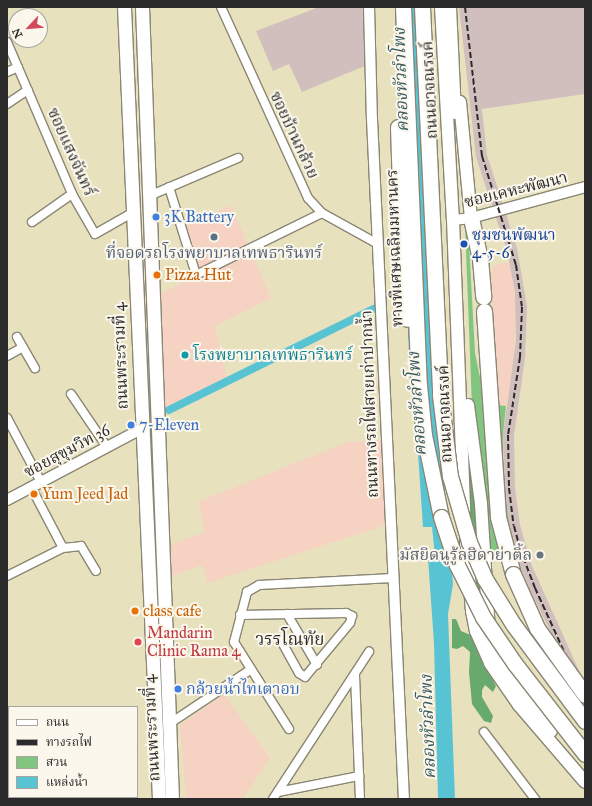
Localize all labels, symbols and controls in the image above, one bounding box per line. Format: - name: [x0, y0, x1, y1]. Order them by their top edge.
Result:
- north arrow: [8, 8, 48, 48]
- text: N: [10, 26, 26, 40]
- water label: คลองหัวลำโพง: [389, 27, 413, 133]
- street label: ถนนอาจณรงค์: [418, 41, 442, 139]
- street label: ซอยบ้านกล้วย: [265, 88, 323, 182]
- street label: ซอยแสงจันทร์: [43, 105, 99, 199]
- street label: ซอยเคหะพัฒนา: [462, 168, 570, 212]
- street label: ทางพิเศษเฉลิมมหานคร: [383, 169, 407, 327]
- place label: 3K Battery: [164, 207, 234, 227]
- marker: 3K Battery: [151, 212, 161, 222]
- place label: ชุมชนพัฒนา 4-5-6: [472, 225, 556, 263]
- marker: ที่จอดรถโรงพยาบาลเทพธารินทร์: [209, 232, 219, 242]
- marker: ชุมชนพัฒนา 4-5-6: [459, 239, 469, 249]
- place label: ที่จอดรถโรงพยาบาลเทพธารินทร์: [106, 243, 322, 263]
- place label: Pizza Hut: [165, 265, 231, 285]
- marker: Pizza Hut: [152, 270, 162, 280]
- street label: ถนนพระรามที่ 4: [110, 302, 132, 410]
- street label: ถนนทางรถไฟสายเก่าปากน้ำ: [357, 310, 383, 498]
- place label: โรงพยาบาลเทพธารินทร์: [193, 345, 353, 365]
- marker: โรงพยาบาลเทพธารินทร์: [180, 350, 190, 360]
- water label: คลองหัวลำโพง: [403, 351, 431, 457]
- street label: ถนนอาจณรงค์: [434, 365, 456, 463]
- place label: 7-Eleven: [139, 415, 199, 435]
- street label: ซอยสุขุมวิท 36: [21, 420, 113, 482]
- marker: 7-Eleven: [126, 420, 136, 430]
- place label: Yum Jeed Jad: [42, 484, 128, 504]
- marker: Yum Jeed Jad: [29, 489, 39, 499]
- place label: มัสยิดนูรู้ลฮิดาย่าติ้ล: [399, 545, 532, 565]
- marker: มัสยิดนูรู้ลฮิดาย่าติ้ล: [535, 550, 545, 560]
- place label: class cafe: [143, 601, 201, 621]
- marker: class cafe: [130, 606, 140, 616]
- place label: Mandarin Clinic Rama 4: [147, 623, 240, 661]
- district label: วรรโณทัย: [256, 630, 324, 650]
- marker: Mandarin Clinic Rama 4: [132, 636, 144, 648]
- street label: ถนนพระรามที่ 4: [140, 674, 164, 782]
- water label: คลองหัวลำโพง: [416, 674, 440, 780]
- place label: กล้วยน้ำไทเตาอบ: [186, 679, 300, 699]
- marker: กล้วยน้ำไทเตาอบ: [173, 684, 183, 694]
- legend: [8, 706, 138, 798]
- text: ถนน: [46, 715, 69, 729]
- text: ทางรถไฟ: [46, 735, 92, 749]
- text: สวน: [46, 755, 67, 769]
- text: แหล่งน้ำ: [46, 775, 88, 789]

